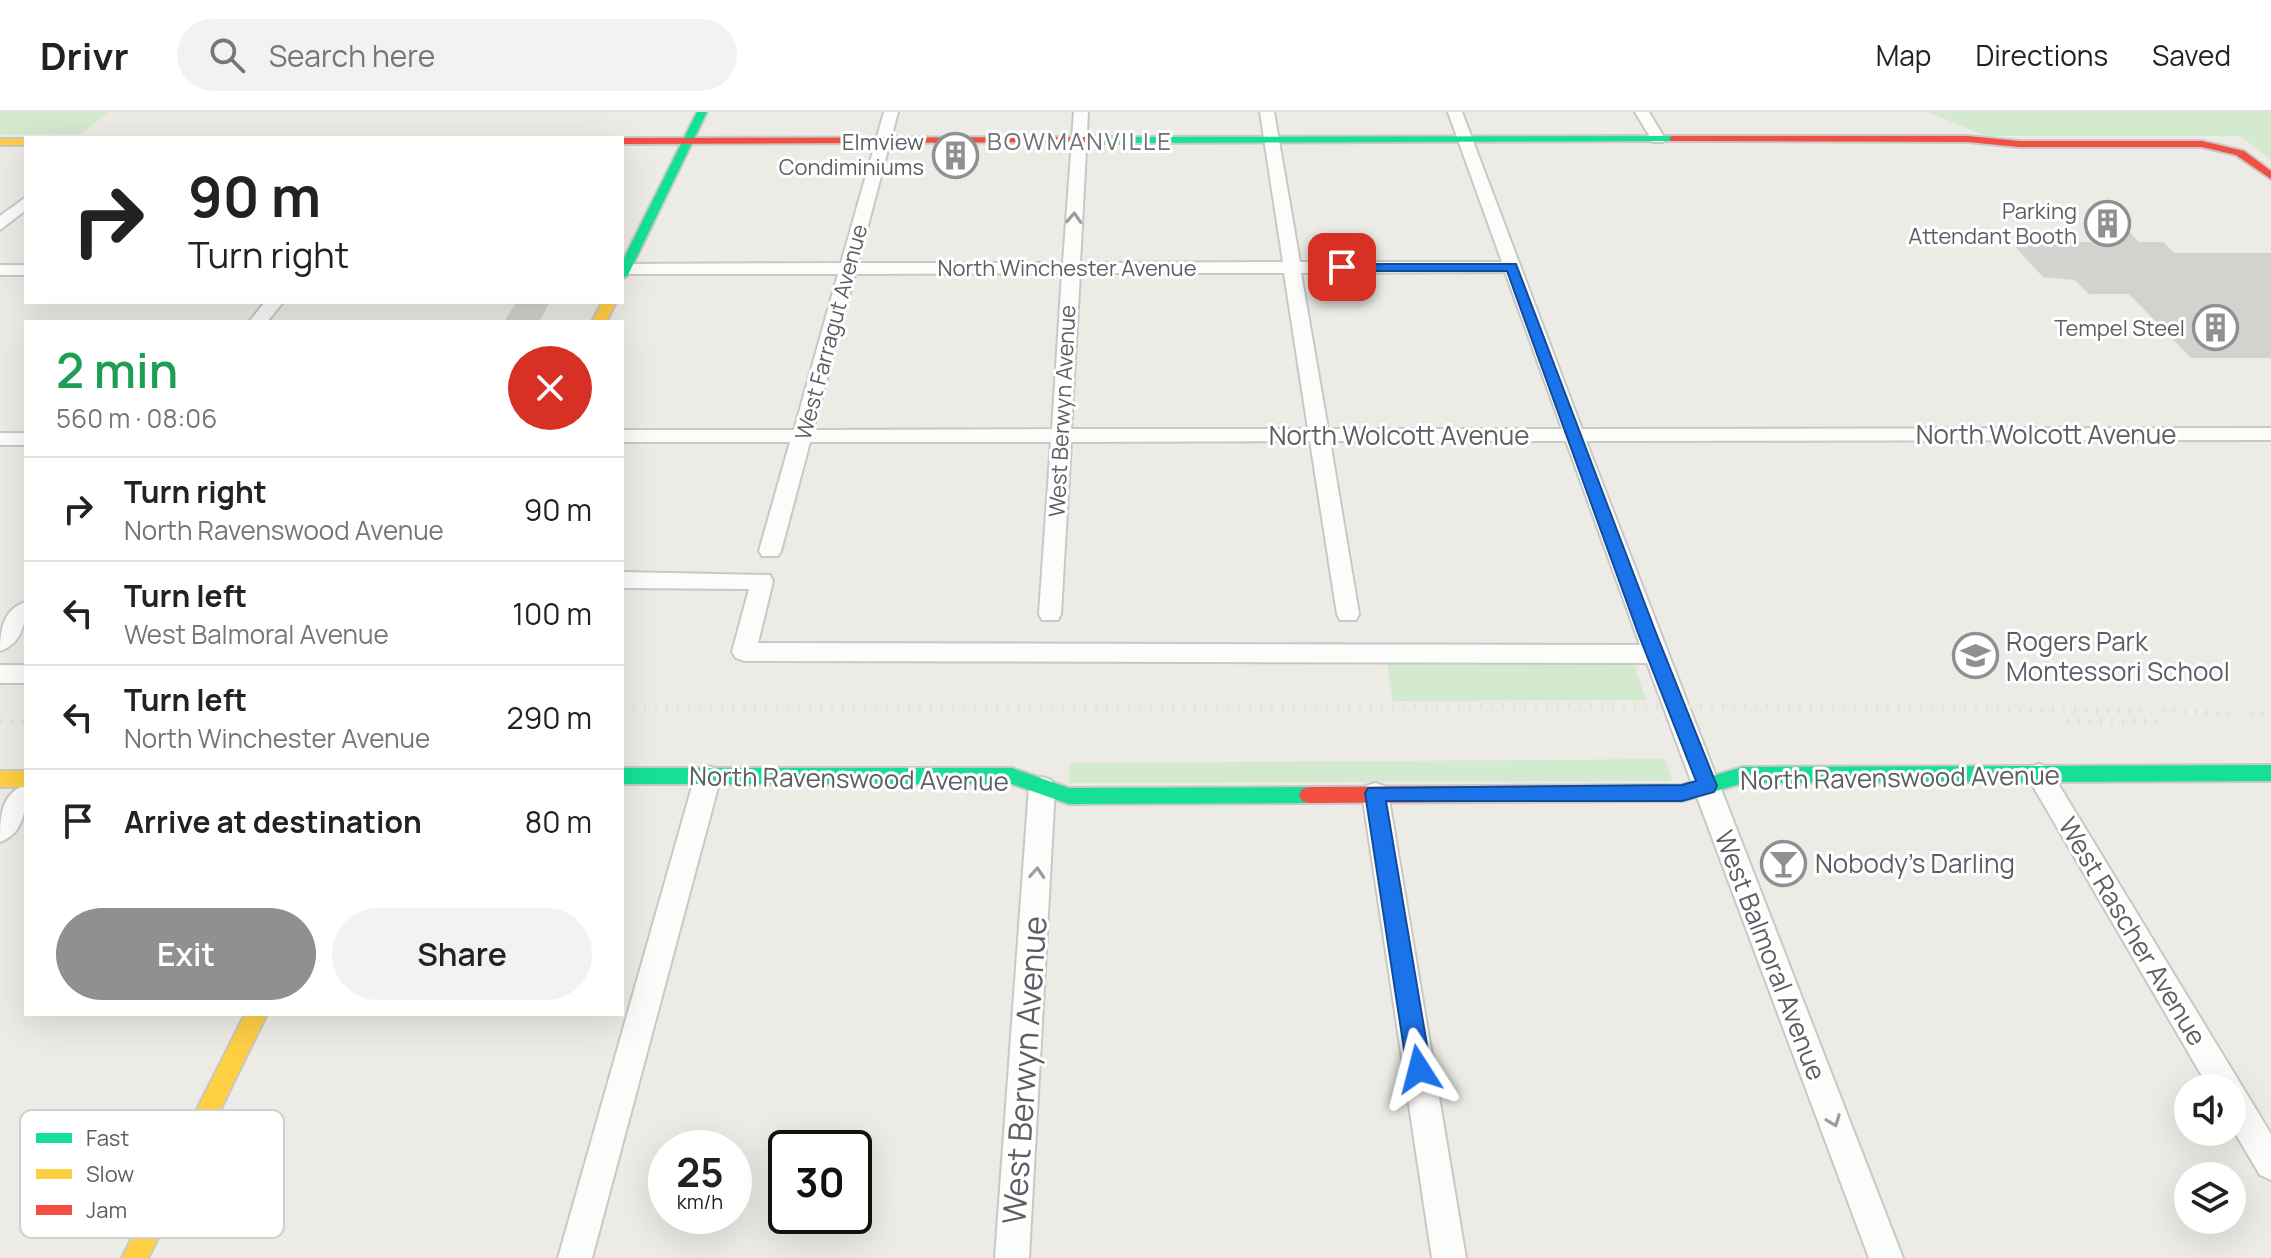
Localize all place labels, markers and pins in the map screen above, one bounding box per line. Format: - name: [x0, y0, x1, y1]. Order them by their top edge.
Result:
- place label: Elmview Condiminiums: [779, 127, 924, 182]
- building icon: Elmview Condiminiums: [931, 131, 979, 179]
- place label: Parking Attendant Booth: [1908, 196, 2077, 251]
- building icon: Parking Attendant Booth: [2084, 200, 2132, 248]
- pin: [1308, 233, 1376, 301]
- building icon: Tempel Steel: [2192, 304, 2240, 352]
- place label: Tempel Steel: [2054, 313, 2185, 343]
- place label: Rogers Park Montessori School: [2006, 623, 2230, 689]
- school or university icon: Rogers Park Montessori School: [1951, 632, 1999, 680]
- bar icon: Nobody's Darling: [1760, 839, 1808, 887]
- place label: Nobody's Darling: [1815, 845, 2015, 881]

